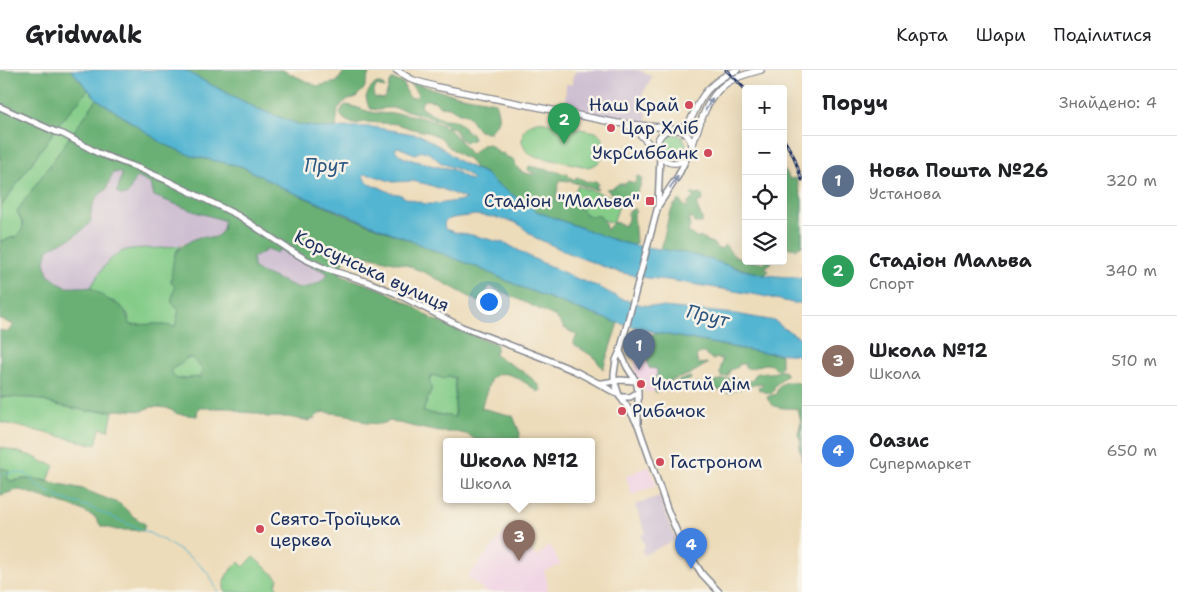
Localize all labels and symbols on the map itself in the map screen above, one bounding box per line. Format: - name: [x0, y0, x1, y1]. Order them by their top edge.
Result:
- place label: Наш Край: [589, 93, 679, 117]
- one-way arrow: [705, 96, 713, 111]
- marker: Наш Край: [683, 99, 695, 111]
- pin: 2: [548, 103, 580, 144]
- place label: Цар Хліб: [621, 116, 699, 140]
- marker: Цар Хліб: [605, 122, 617, 134]
- place label: УкрСиббанк: [592, 141, 698, 165]
- marker: УкрСиббанк: [702, 147, 714, 159]
- water label: Прут: [304, 153, 349, 178]
- one-way arrow: [669, 175, 679, 188]
- place label: Стадіон "Мальва": [484, 189, 640, 213]
- marker: Стадіон "Мальва": [644, 195, 656, 207]
- street label: Корсунська вулиця: [291, 225, 453, 317]
- your location: [476, 289, 502, 315]
- water label: Прут: [684, 298, 733, 333]
- pin: 1: [623, 329, 655, 370]
- place label: Чистий дім: [651, 372, 750, 396]
- marker: Чистий дім: [635, 378, 647, 390]
- place label: Рибачок: [632, 399, 706, 423]
- marker: Рибачок: [616, 405, 628, 417]
- place label: Гастроном: [670, 450, 762, 474]
- marker: Гастроном: [654, 456, 666, 468]
- place label: Свято-Троїцька церква: [270, 507, 401, 552]
- pin: 3: [503, 520, 535, 561]
- marker: Свято-Троїцька церква: [254, 523, 266, 535]
- pin: 4: [675, 528, 707, 569]

